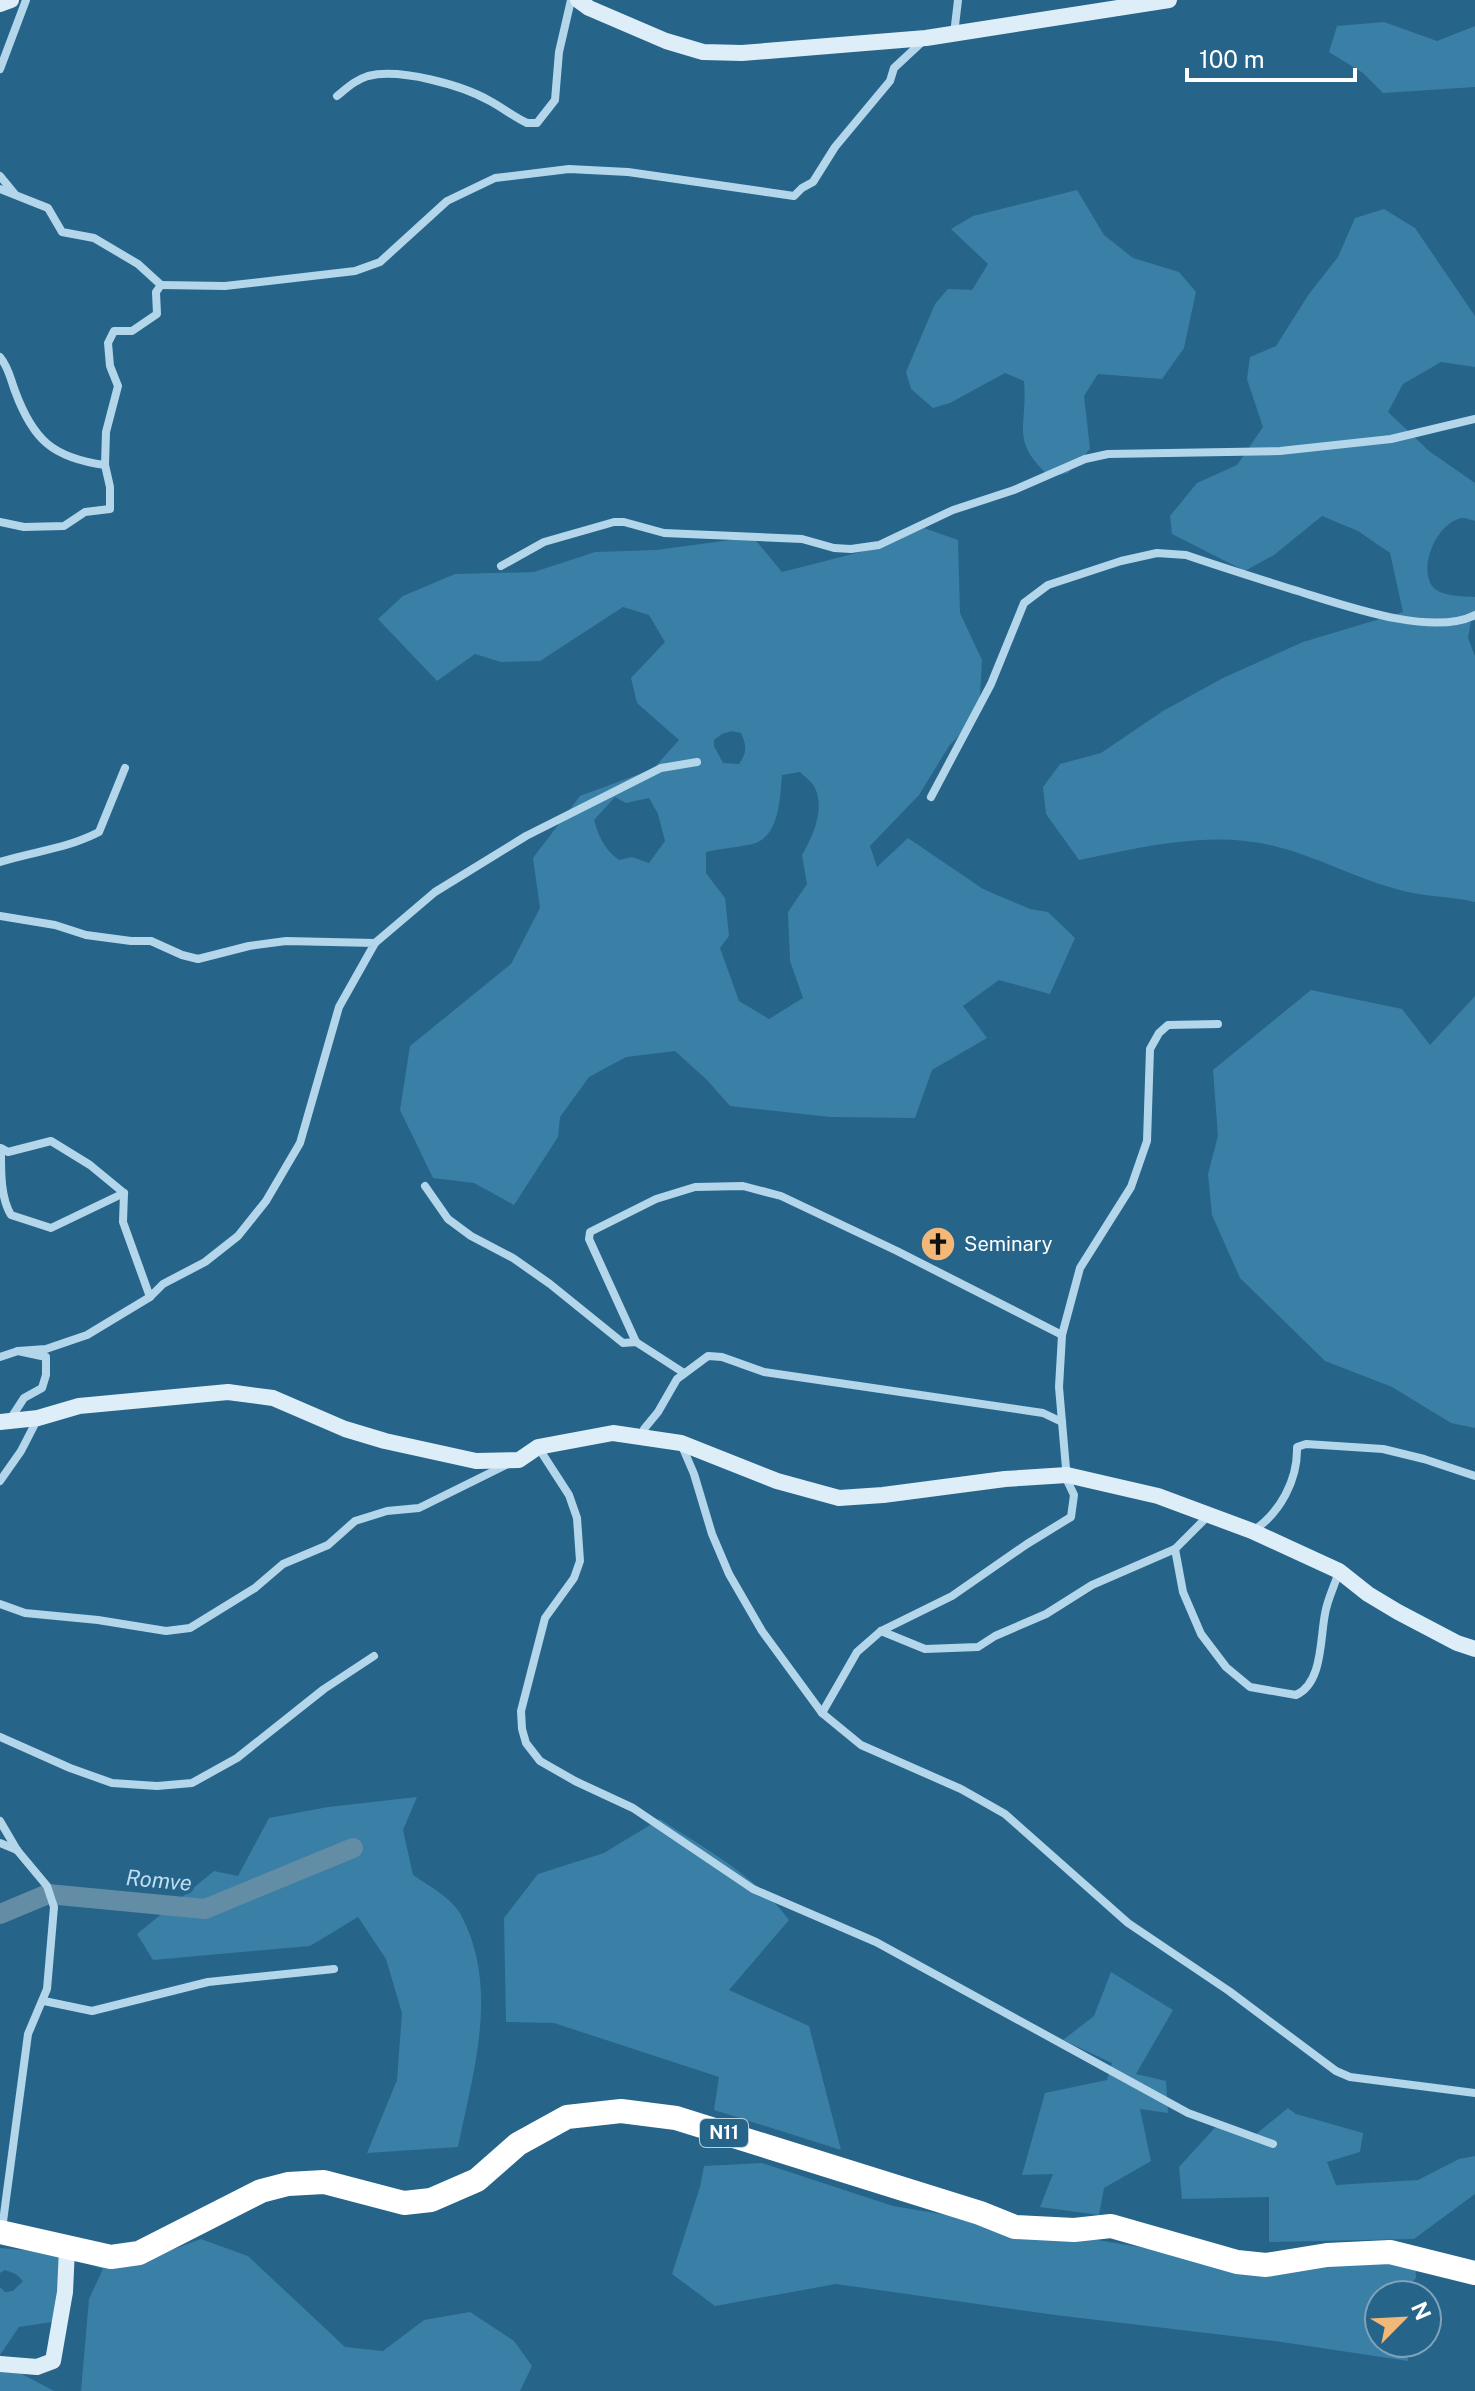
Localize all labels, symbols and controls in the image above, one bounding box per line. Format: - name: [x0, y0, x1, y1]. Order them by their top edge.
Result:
- scale bar: [1187, 32, 1355, 82]
- text: 100 m: [1199, 45, 1265, 73]
- church icon: Seminary: [919, 1225, 957, 1263]
- place label: Seminary: [964, 1232, 1053, 1256]
- water label: Romve: [125, 1864, 193, 1896]
- road number: N11: [700, 2119, 748, 2147]
- north arrow: [1363, 2279, 1443, 2359]
- text: N: [1406, 2298, 1437, 2324]

